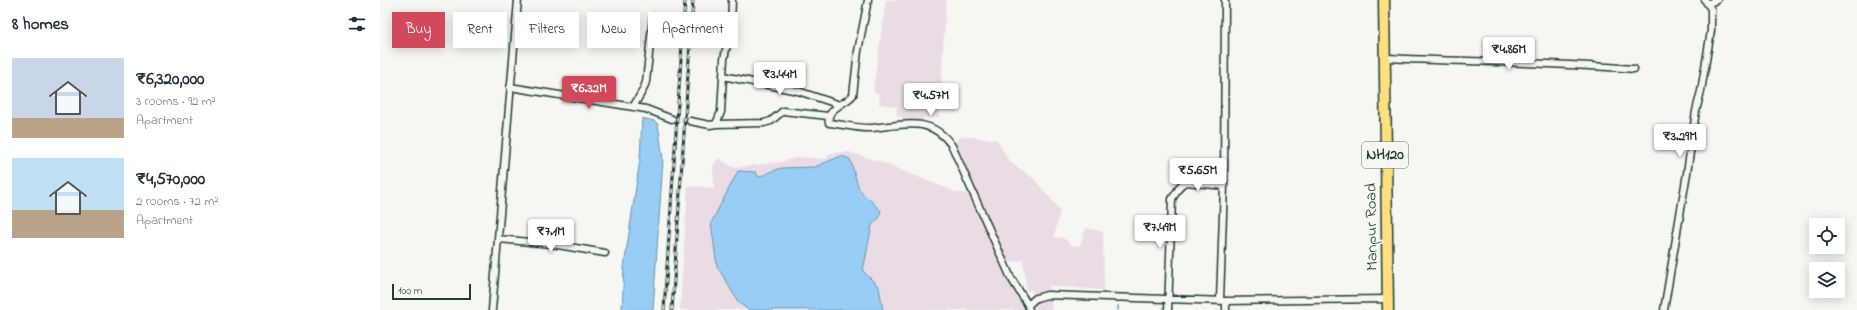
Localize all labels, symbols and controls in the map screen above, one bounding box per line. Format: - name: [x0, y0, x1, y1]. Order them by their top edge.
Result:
- text: 8 homes: [12, 12, 69, 37]
- chip: Buy: [392, 12, 445, 48]
- chip: Rent: [453, 12, 507, 48]
- chip: Filters: [515, 12, 579, 48]
- chip: New: [587, 12, 640, 48]
- chip: Apartment: [648, 12, 738, 48]
- icon: filters: [346, 13, 368, 35]
- pin: ₹4.86M: [1476, 37, 1542, 71]
- text: ₹4.86M: [1492, 40, 1526, 59]
- pin: ₹3.44M: [747, 62, 813, 96]
- text: ₹3.44M: [763, 65, 797, 84]
- text: ₹6,320,000: [136, 67, 204, 92]
- icon: home: [44, 74, 92, 122]
- pin: ₹6.32M: [556, 76, 622, 110]
- text: ₹6.32M: [571, 79, 607, 98]
- pin: ₹4.57M: [898, 83, 964, 117]
- text: ₹4.57M: [913, 86, 949, 105]
- text: 3 rooms · 92 m²: [136, 92, 216, 111]
- text: Apartment: [136, 111, 193, 130]
- pin: ₹3.29M: [1647, 124, 1713, 158]
- text: ₹3.29M: [1663, 127, 1697, 146]
- road number: NH120: [1362, 142, 1408, 168]
- pin: ₹5.65M: [1165, 158, 1231, 192]
- text: ₹5.65M: [1179, 161, 1217, 180]
- text: ₹4,570,000: [136, 167, 205, 192]
- icon: home: [44, 174, 92, 222]
- street label: Manpur Road: [1359, 183, 1385, 271]
- text: 2 rooms · 72 m²: [136, 192, 218, 211]
- text: Apartment: [136, 211, 193, 230]
- pin: ₹7.49M: [1127, 215, 1193, 249]
- text: ₹7.49M: [1144, 218, 1176, 237]
- map controls: [1809, 218, 1845, 298]
- button: locate: [1809, 218, 1845, 254]
- pin: ₹7.1M: [523, 219, 579, 253]
- text: ₹7.1M: [537, 222, 565, 241]
- button: layers: [1809, 262, 1845, 298]
- scale bar: [392, 282, 471, 301]
- text: 100 m: [398, 283, 422, 299]

